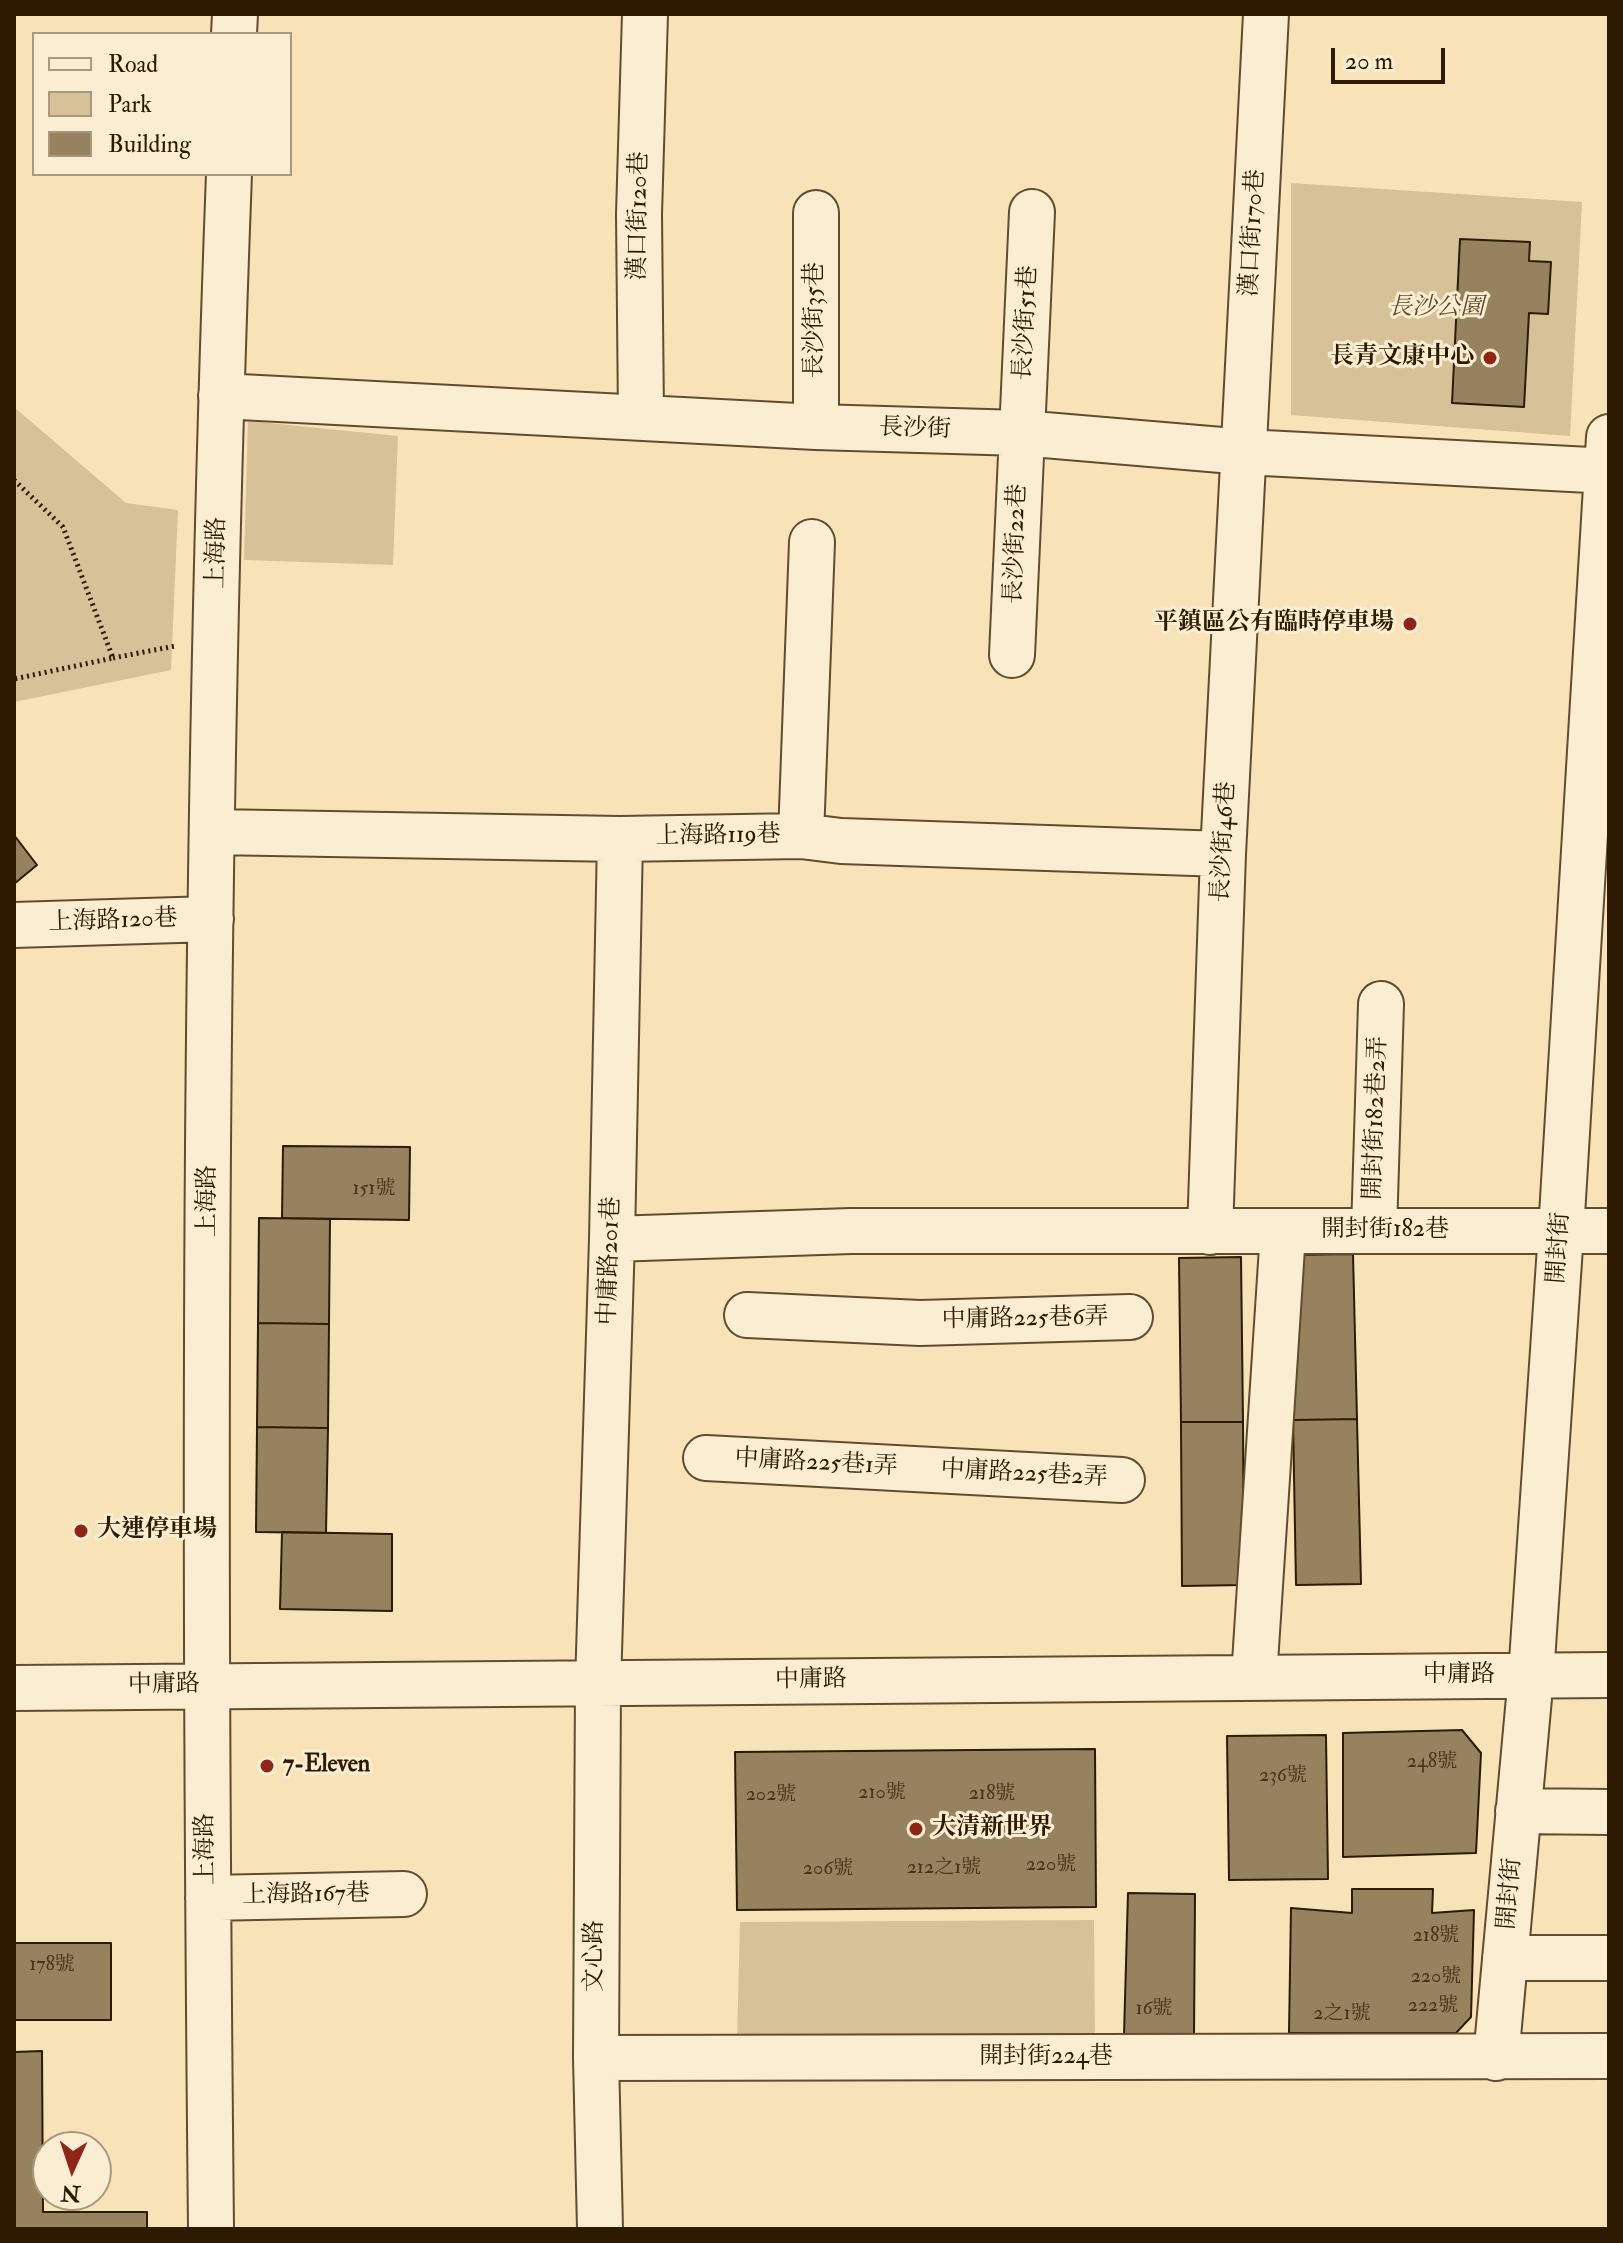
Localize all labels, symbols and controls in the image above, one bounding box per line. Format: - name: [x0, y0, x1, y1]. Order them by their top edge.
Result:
- legend: [32, 32, 292, 176]
- scale bar: [1335, 32, 1449, 82]
- text: 20 m: [1345, 46, 1393, 77]
- text: Road: [108, 49, 158, 80]
- text: Park: [108, 89, 152, 120]
- text: Building: [108, 129, 191, 160]
- street label: 漢口街120巷: [624, 151, 656, 281]
- street label: 漢口街170巷: [1236, 168, 1272, 298]
- street label: 長沙街35巷: [802, 262, 830, 378]
- street label: 長沙街51巷: [1010, 265, 1044, 381]
- park label: 長沙公園: [1388, 295, 1484, 323]
- place label: 長青文康中心: [1330, 344, 1474, 372]
- marker: 長青文康中心: [1481, 349, 1499, 367]
- street label: 長沙街: [879, 414, 951, 446]
- street label: 長沙街22巷: [1001, 483, 1033, 605]
- street label: 上海路: [203, 517, 233, 589]
- place label: 平鎮區公有臨時停車場: [1154, 610, 1394, 638]
- marker: 平鎮區公有臨時停車場: [1401, 615, 1419, 633]
- street label: 長沙街46巷: [1207, 781, 1243, 903]
- street label: 上海路119巷: [655, 822, 781, 852]
- street label: 上海路120巷: [48, 905, 178, 939]
- street label: 開封街182巷2弄: [1360, 1035, 1394, 1201]
- street label: 上海路: [195, 1165, 223, 1237]
- house number: 151號: [352, 1178, 396, 1202]
- street label: 中庸路201巷: [594, 1196, 628, 1326]
- street label: 開封街: [1543, 1211, 1577, 1285]
- street label: 開封街182巷: [1321, 1217, 1449, 1245]
- street label: 中庸路225巷6弄: [941, 1304, 1109, 1336]
- street label: 中庸路225巷1弄: [734, 1445, 898, 1483]
- street label: 中庸路225巷2弄: [940, 1456, 1108, 1494]
- place label: 大連停車場: [97, 1517, 217, 1545]
- marker: 大連停車場: [72, 1522, 90, 1540]
- street label: 中庸路: [1423, 1662, 1495, 1690]
- street label: 中庸路: [775, 1666, 847, 1696]
- street label: 中庸路: [128, 1671, 200, 1701]
- house number: 248號: [1407, 1751, 1457, 1775]
- place label: 7-Eleven: [283, 1752, 370, 1780]
- marker: 7-Eleven: [258, 1757, 276, 1775]
- house number: 236號: [1259, 1765, 1307, 1789]
- house number: 210號: [858, 1782, 906, 1806]
- house number: 218號: [969, 1783, 1015, 1807]
- house number: 202號: [746, 1784, 796, 1808]
- street label: 上海路: [192, 1813, 222, 1885]
- place label: 大清新世界: [932, 1815, 1052, 1843]
- marker: 大清新世界: [907, 1820, 925, 1838]
- house number: 220號: [1026, 1854, 1076, 1878]
- house number: 212之1號: [907, 1857, 981, 1881]
- street label: 開封街: [1494, 1857, 1528, 1931]
- house number: 206號: [803, 1858, 853, 1882]
- street label: 上海路167巷: [242, 1880, 370, 1912]
- street label: 文心路: [582, 1920, 610, 1992]
- house number: 218號: [1413, 1925, 1459, 1949]
- house number: 178號: [29, 1954, 75, 1978]
- house number: 220號: [1411, 1966, 1461, 1990]
- house number: 222號: [1408, 1995, 1458, 2019]
- house number: 16號: [1135, 1998, 1173, 2022]
- house number: 2之1號: [1313, 2003, 1371, 2027]
- street label: 開封街224巷: [979, 2044, 1113, 2072]
- north arrow: [32, 2131, 112, 2211]
- text: N: [60, 2178, 81, 2207]

